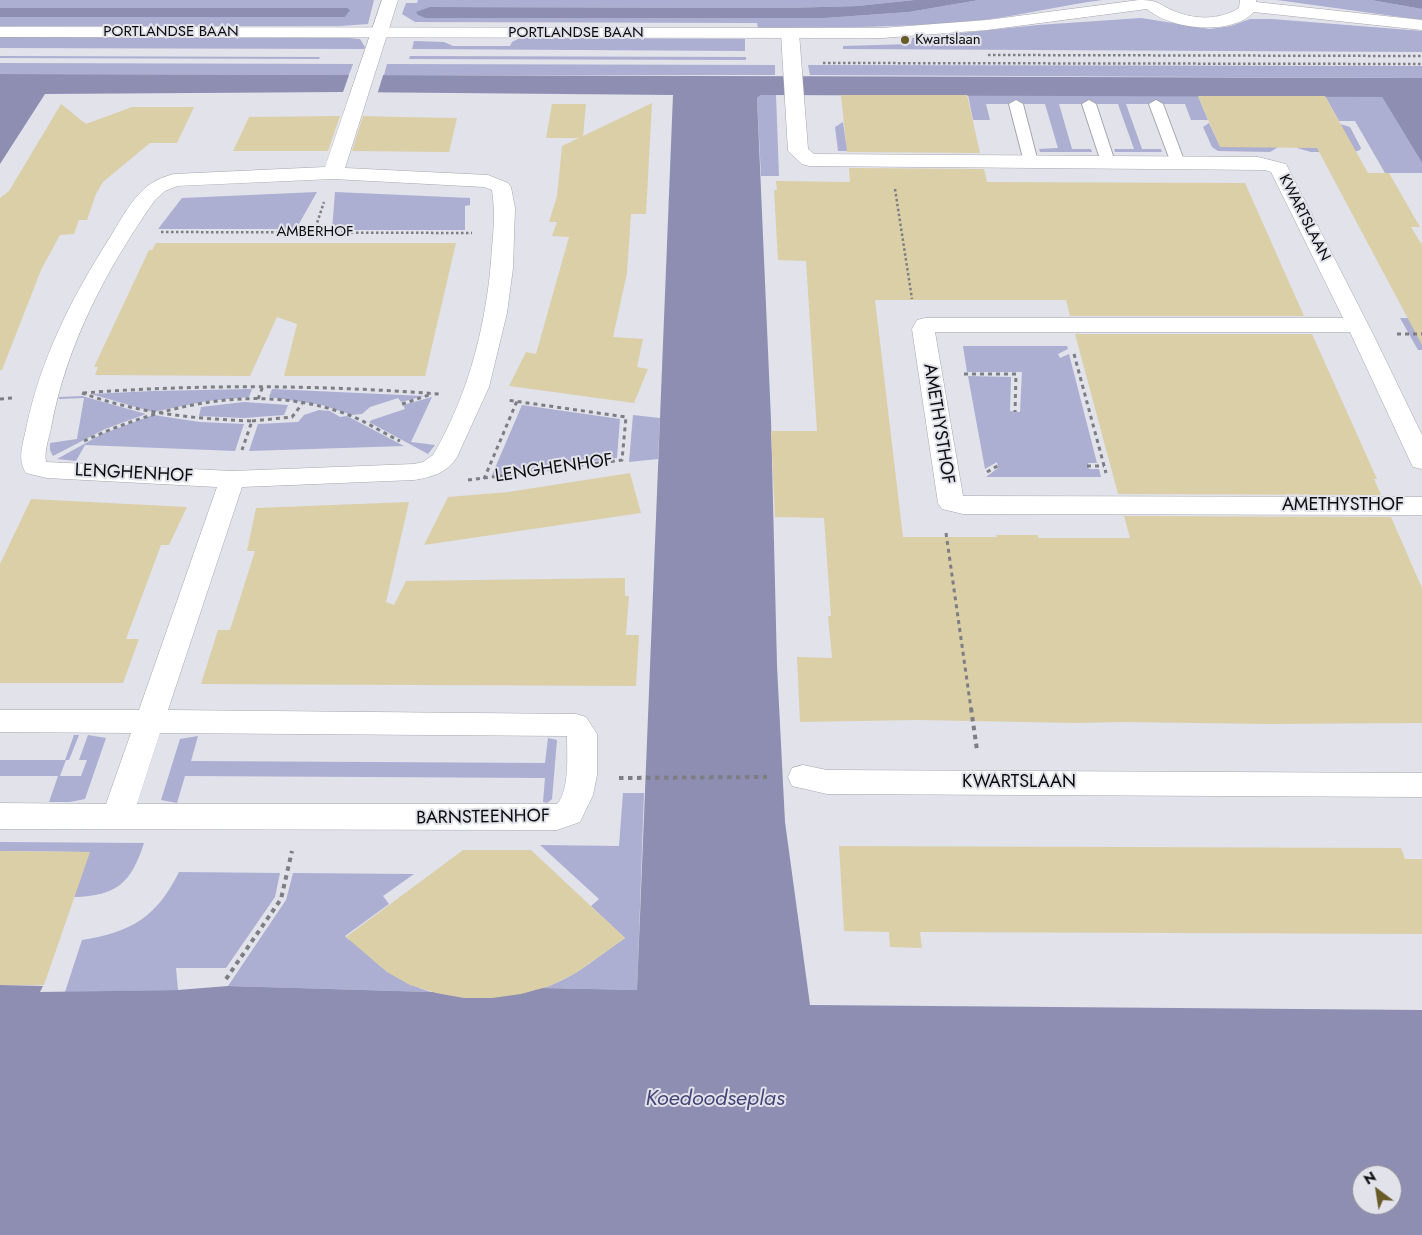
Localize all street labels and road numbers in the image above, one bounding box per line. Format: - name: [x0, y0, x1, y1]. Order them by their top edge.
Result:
- street label: PORTLANDSE BAAN: [103, 23, 239, 41]
- street label: PORTLANDSE BAAN: [508, 24, 644, 42]
- street label: KWARTSLAAN: [1274, 172, 1334, 264]
- street label: AMBERHOF: [276, 223, 354, 241]
- street label: AMETHYSTHOF: [918, 362, 958, 486]
- street label: LENGHENHOF: [494, 450, 614, 488]
- street label: LENGHENHOF: [74, 460, 194, 488]
- street label: AMETHYSTHOF: [1282, 495, 1404, 517]
- street label: KWARTSLAAN: [962, 772, 1076, 794]
- street label: BARNSTEENHOF: [416, 806, 550, 830]

